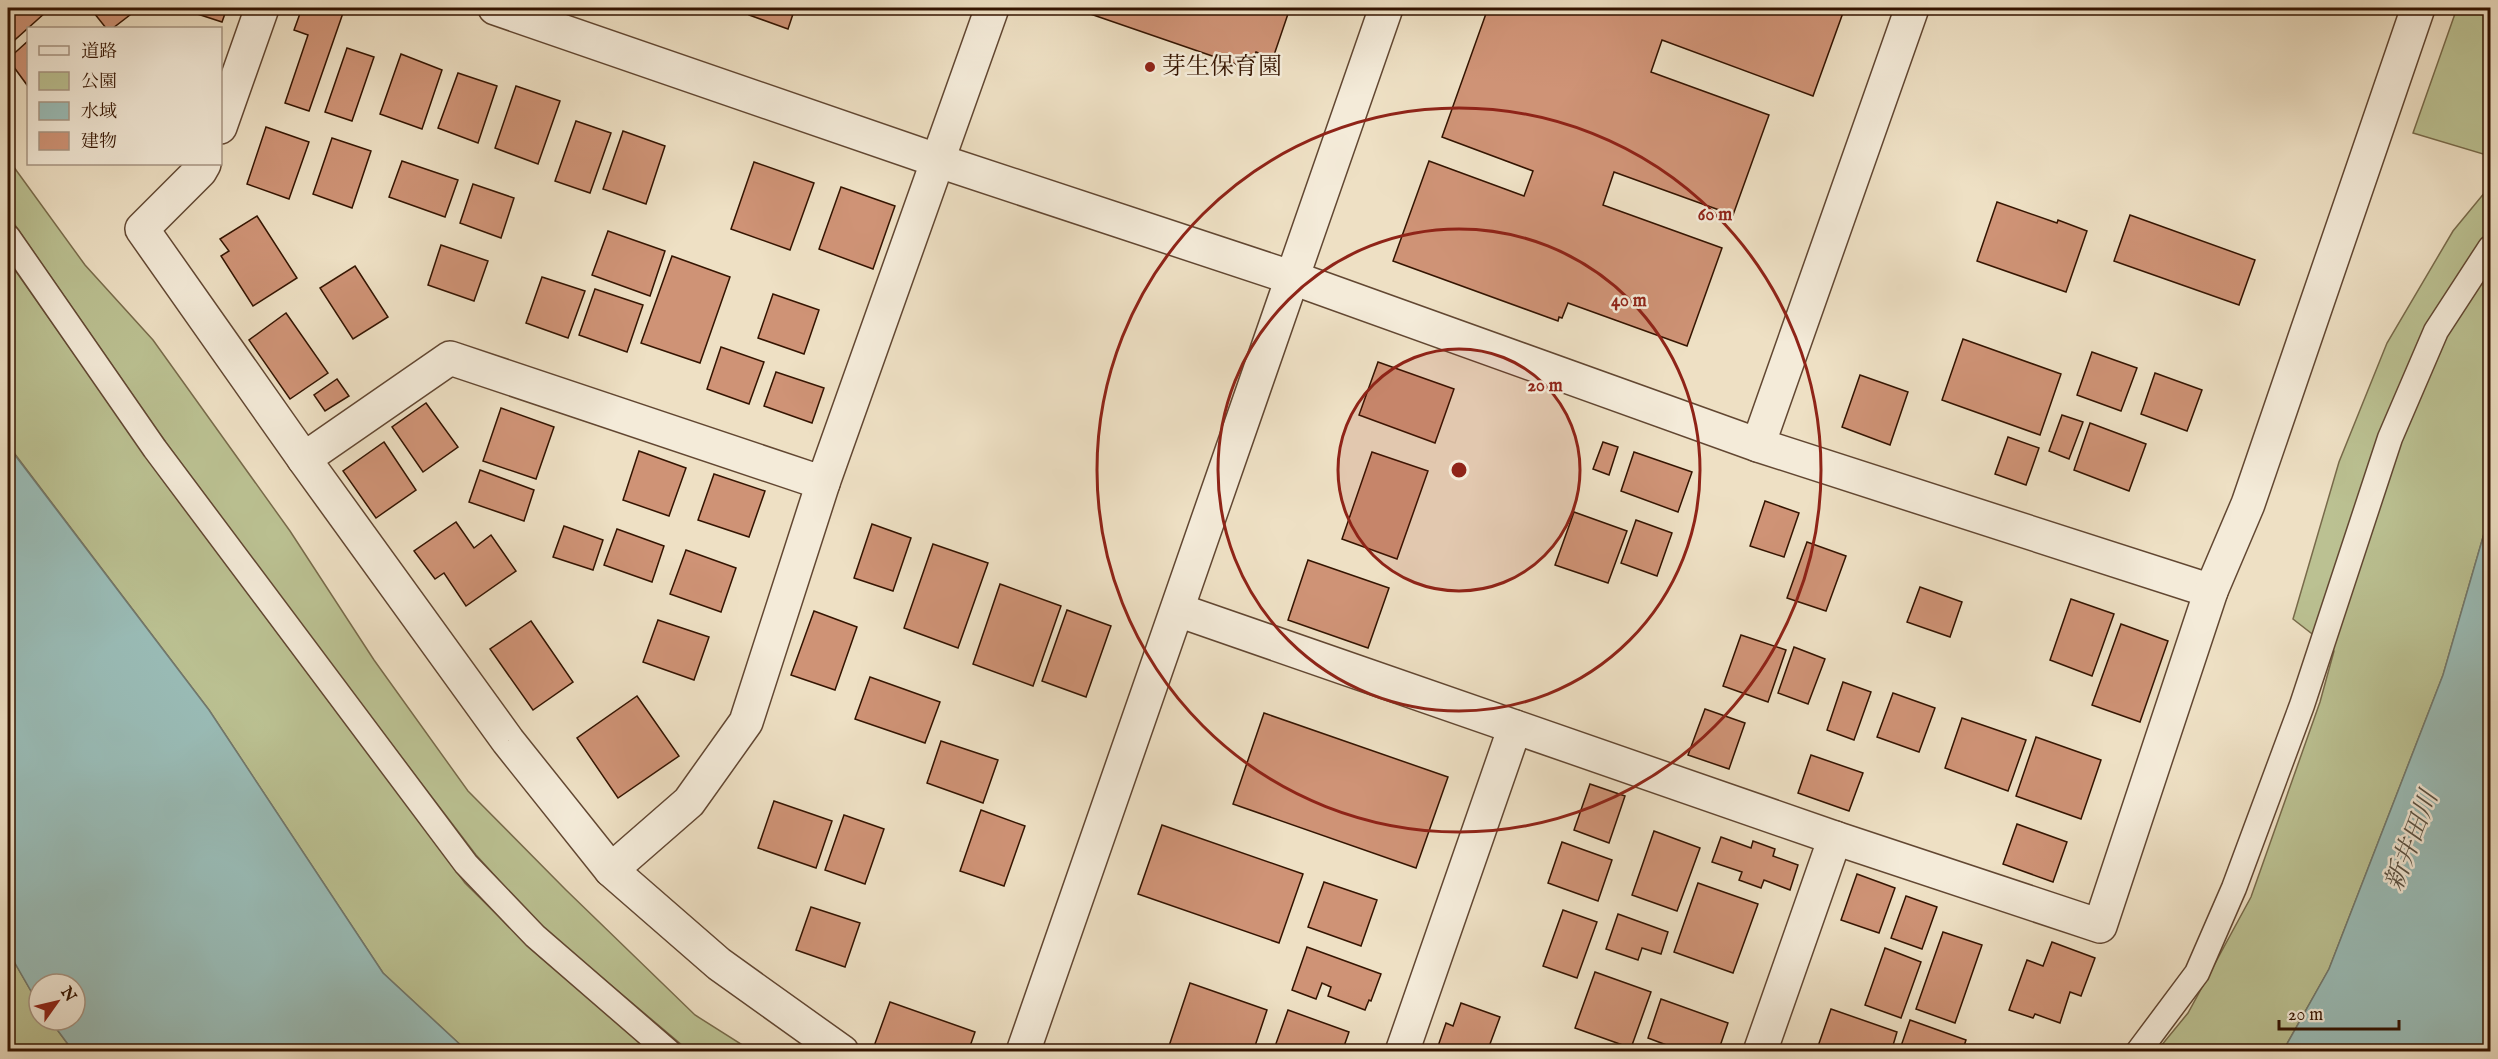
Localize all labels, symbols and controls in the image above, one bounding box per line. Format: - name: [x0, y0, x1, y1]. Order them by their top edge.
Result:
- legend: [27, 27, 222, 165]
- text: 道路: [81, 41, 117, 64]
- place label: 芽生保育園: [1162, 52, 1282, 83]
- marker: 芽生保育園: [1143, 60, 1157, 74]
- text: 公園: [81, 71, 117, 94]
- text: 水域: [81, 101, 117, 124]
- text: 建物: [81, 131, 117, 154]
- text: 60 m: [1698, 204, 1732, 227]
- text: 40 m: [1611, 290, 1647, 313]
- text: 20 m: [1527, 375, 1563, 398]
- centre of rings: [1449, 460, 1469, 480]
- water label: 新井田川: [2378, 784, 2447, 895]
- north arrow: [27, 972, 87, 1032]
- text: N: [55, 983, 80, 1006]
- scale bar: [2279, 993, 2399, 1031]
- text: 20 m: [2288, 1004, 2323, 1027]

